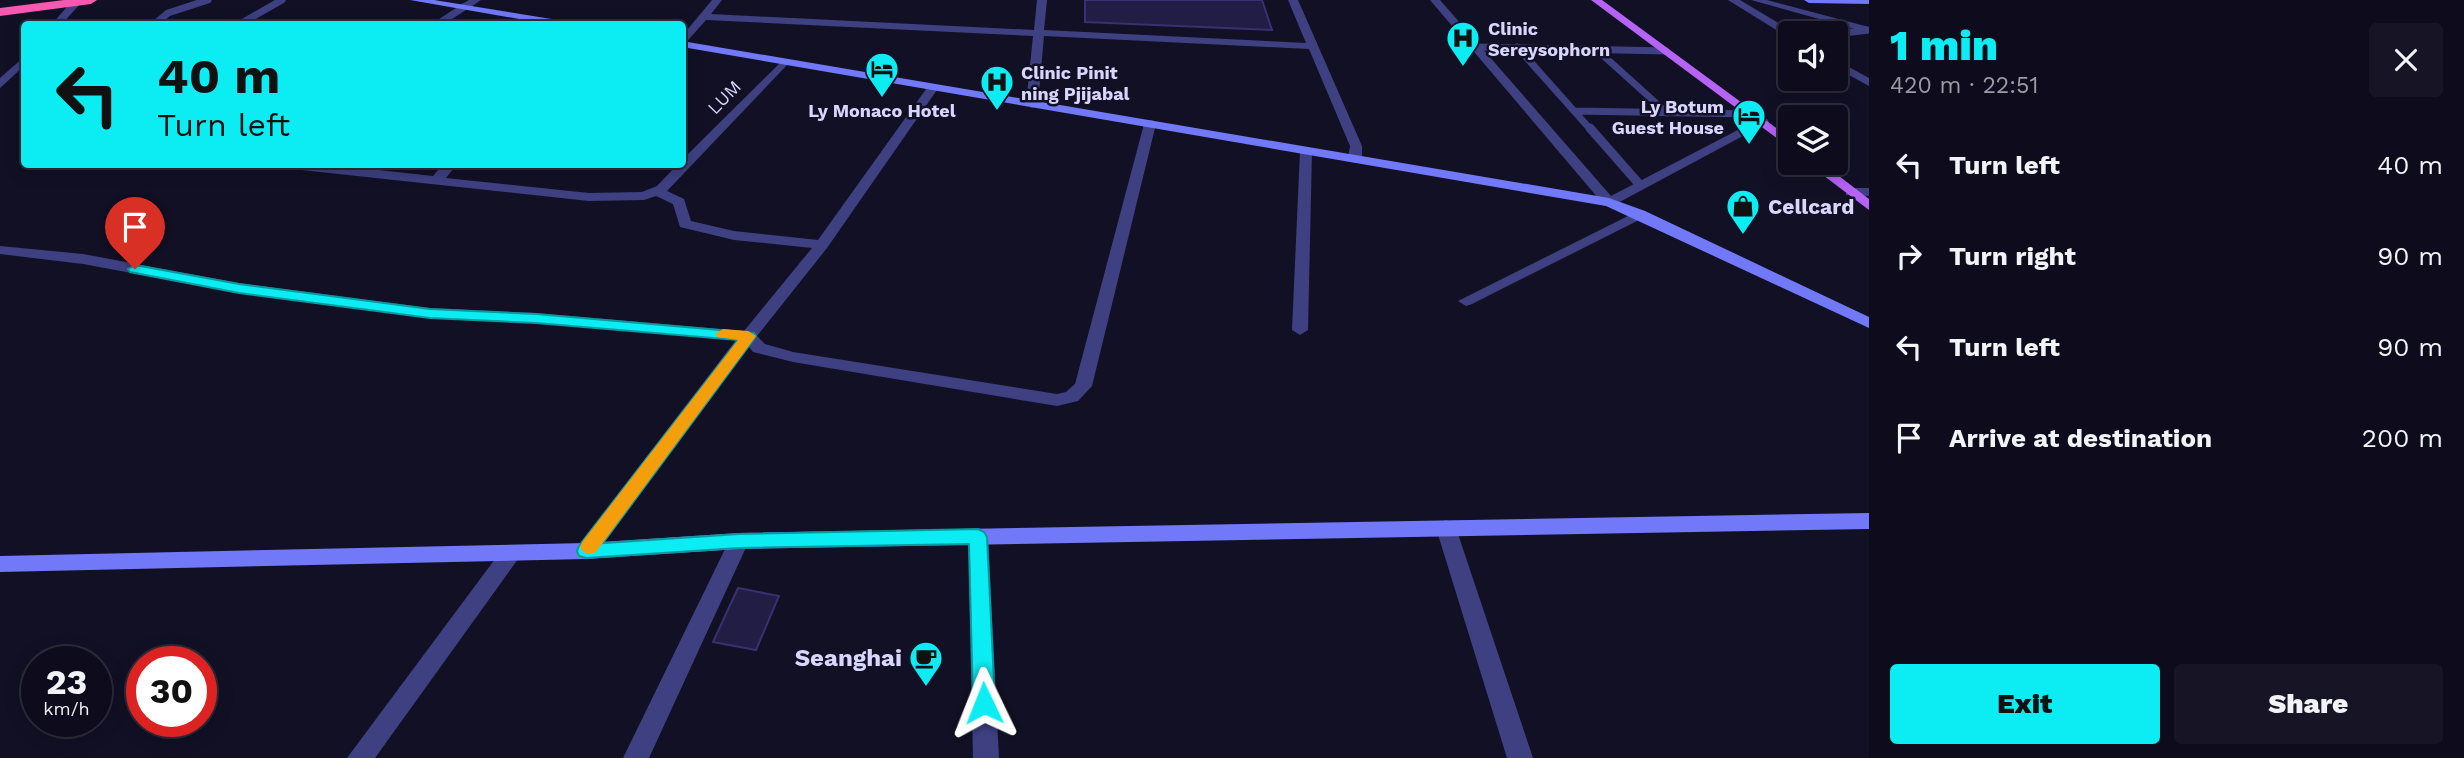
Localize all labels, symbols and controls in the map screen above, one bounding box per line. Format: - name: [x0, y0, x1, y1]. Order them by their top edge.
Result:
- place label: Clinic Sereysophorn: [1488, 18, 1610, 60]
- hospital icon: Clinic Sereysophorn: [1444, 19, 1482, 68]
- map controls: [1778, 21, 1848, 175]
- button: sound: [1778, 21, 1848, 91]
- text: 1 min: [1890, 21, 1998, 70]
- button: close: [2369, 23, 2443, 97]
- text: 40 m: [157, 47, 280, 105]
- icon: left: [42, 49, 133, 140]
- hotel icon: Ly Monaco Hotel: [863, 50, 901, 99]
- place label: Clinic Pinit ning Pjijabal: [1021, 62, 1130, 104]
- hospital icon: Clinic Pinit ning Pjijabal: [978, 63, 1016, 112]
- text: 420 m · 22:51: [1890, 72, 2038, 99]
- street label: LUM: [703, 76, 745, 118]
- place label: Ly Botum Guest House: [1612, 96, 1724, 138]
- hotel icon: Ly Botum Guest House: [1730, 97, 1768, 146]
- place label: Ly Monaco Hotel: [808, 100, 956, 121]
- button: layers: [1778, 105, 1848, 175]
- text: Turn left: [157, 106, 290, 144]
- icon: left: [1890, 146, 1928, 184]
- text: Turn left: [1949, 150, 2060, 180]
- text: 40 m: [2377, 150, 2443, 180]
- shop icon: Cellcard: [1724, 187, 1762, 236]
- place label: Cellcard: [1768, 194, 1854, 219]
- pin: [105, 197, 165, 269]
- icon: arrive: [116, 208, 154, 246]
- icon: right: [1890, 237, 1928, 275]
- text: Turn right: [1949, 241, 2076, 271]
- text: 90 m: [2377, 241, 2443, 271]
- icon: left: [1890, 328, 1928, 366]
- text: Turn left: [1949, 332, 2060, 362]
- text: 90 m: [2377, 332, 2443, 362]
- icon: arrive: [1890, 419, 1928, 457]
- text: Arrive at destination: [1949, 423, 2212, 453]
- text: 200 m: [2362, 423, 2443, 453]
- cafe icon: Seanghai: [907, 639, 945, 688]
- place label: Seanghai: [795, 644, 902, 672]
- speed limit sign: 30: [126, 646, 217, 737]
- text: 23: [46, 661, 87, 703]
- button: Exit: [1890, 664, 2160, 744]
- button: Share: [2174, 664, 2443, 744]
- position arrow: [947, 666, 1021, 740]
- text: km/h: [43, 698, 90, 719]

